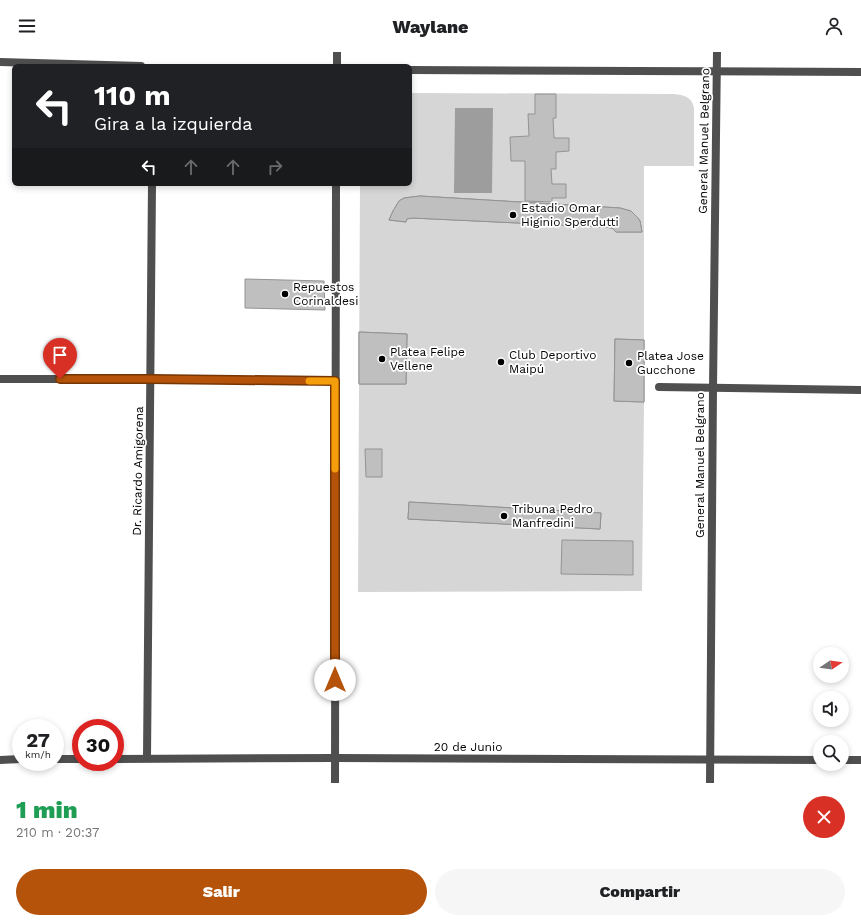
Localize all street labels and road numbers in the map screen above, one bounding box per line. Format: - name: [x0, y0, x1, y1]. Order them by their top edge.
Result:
- street label: General Manuel Belgrano: [696, 68, 712, 214]
- street label: General Manuel Belgrano: [693, 392, 707, 538]
- street label: Dr. Ricardo Amigorena: [130, 406, 146, 536]
- street label: 20 de Junio: [434, 740, 502, 754]

